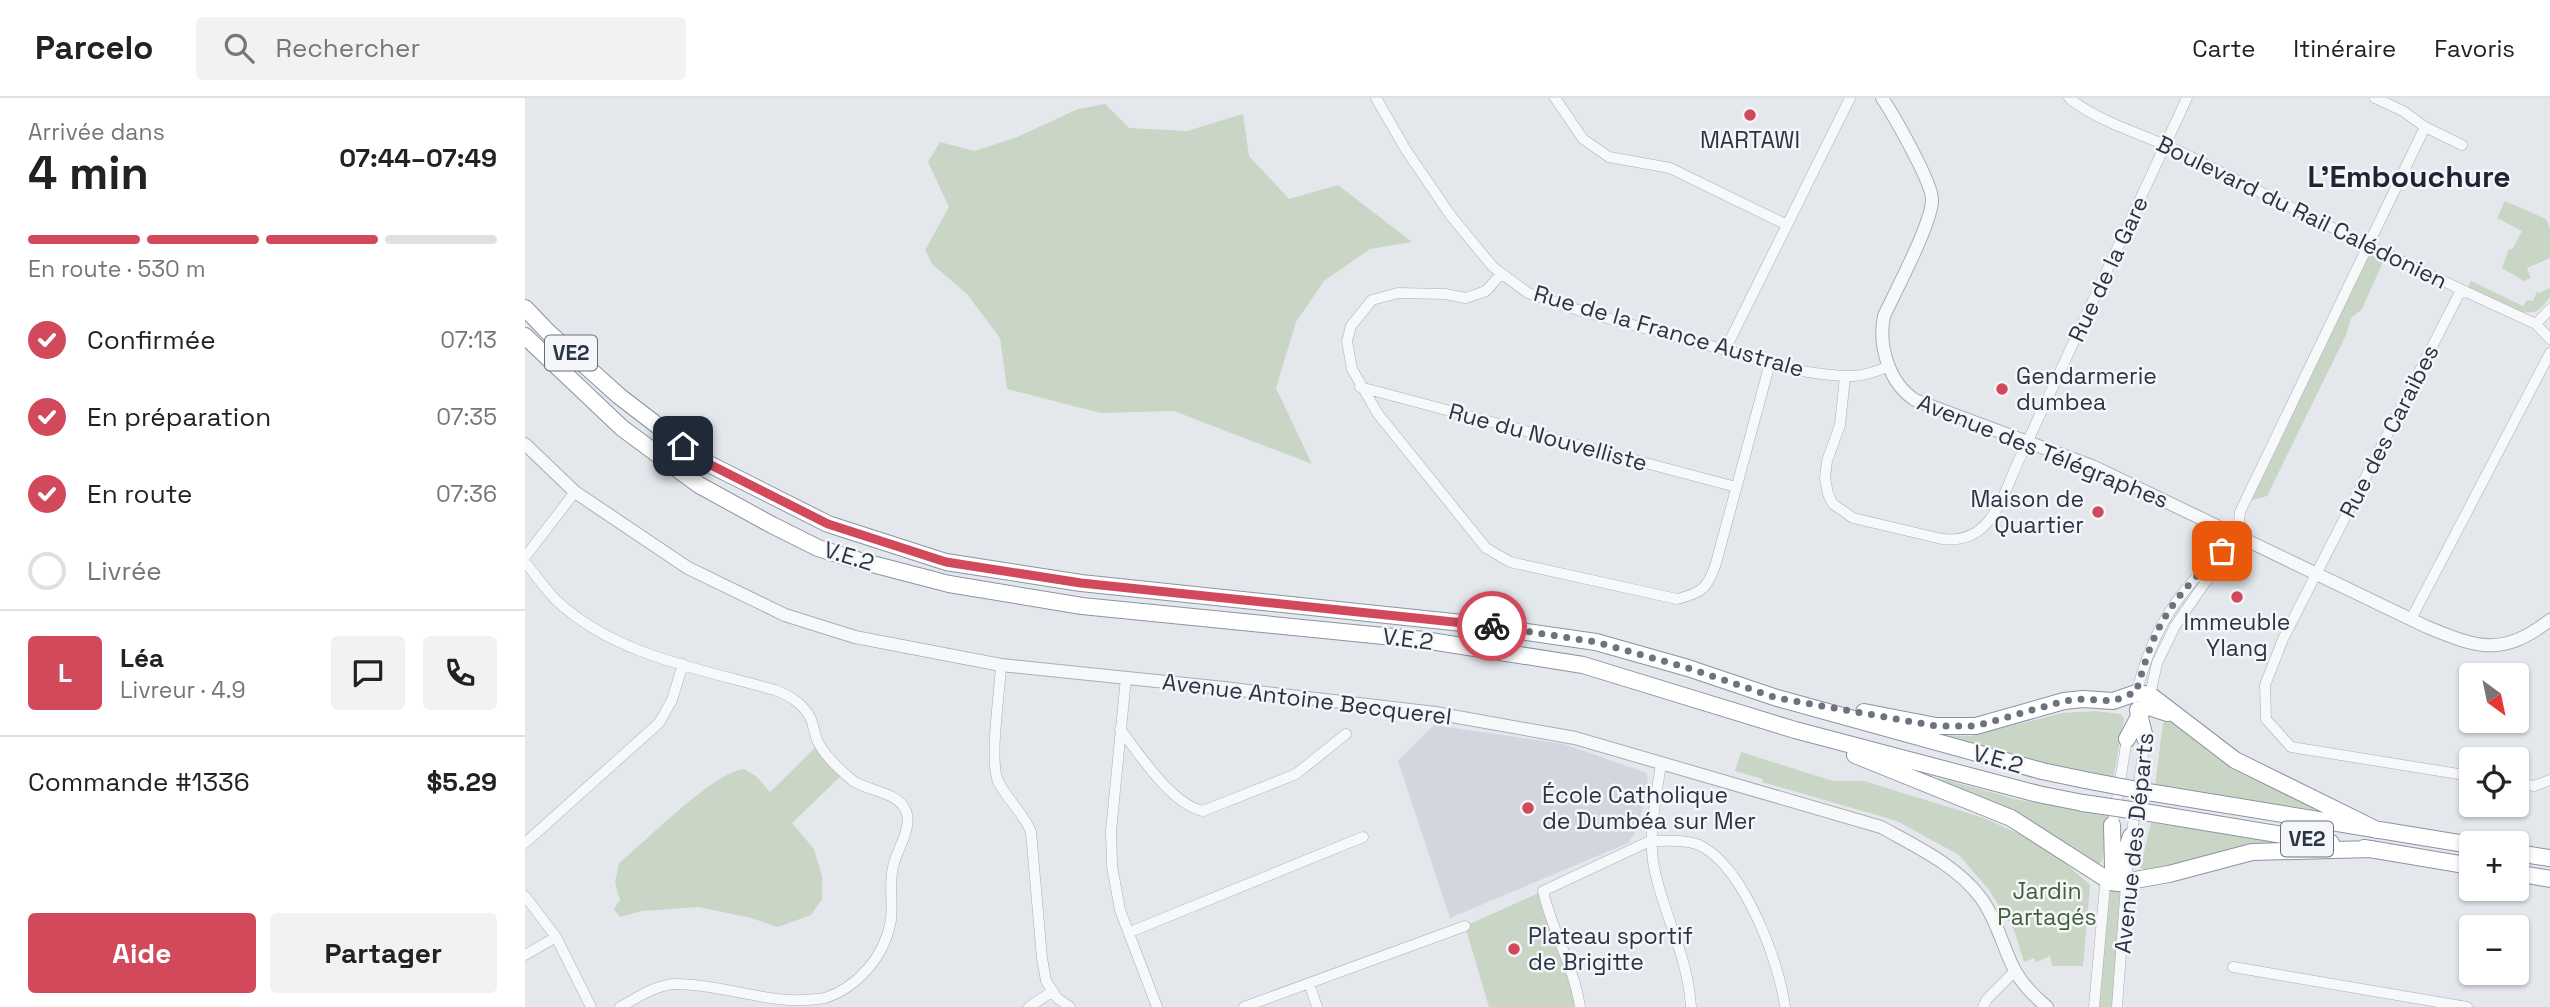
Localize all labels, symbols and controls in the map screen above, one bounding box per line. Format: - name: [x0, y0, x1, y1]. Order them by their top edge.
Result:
- search box: [196, 17, 686, 80]
- text: Parcelo: [35, 27, 154, 69]
- icon: search: [220, 29, 258, 67]
- text: Rechercher: [276, 31, 420, 65]
- text: Carte: [2192, 33, 2255, 64]
- text: Itinéraire: [2293, 33, 2396, 64]
- text: Favoris: [2434, 33, 2515, 64]
- marker: MARTAWI: [1742, 107, 1758, 123]
- text: Arrivée dans: [28, 117, 165, 147]
- place label: MARTAWI: [1700, 125, 1800, 155]
- street label: Boulevard du Rail Calédonien: [2152, 128, 2452, 296]
- text: 07:44–07:49: [339, 141, 497, 175]
- text: 4 min: [28, 144, 149, 202]
- district label: L'Embouchure: [2307, 157, 2511, 196]
- street label: Rue de la Gare: [2061, 191, 2155, 347]
- text: En route · 530 m: [28, 254, 206, 284]
- street label: Rue de la France Australe: [1530, 278, 1808, 384]
- icon: check: [28, 321, 66, 359]
- text: Confirmée: [87, 323, 216, 357]
- text: 07:13: [440, 325, 497, 355]
- road number: VE2: [545, 336, 597, 370]
- street label: Rue des Caraibes: [2332, 339, 2446, 523]
- place label: Gendarmerie dumbea: [2016, 361, 2157, 417]
- marker: Gendarmerie dumbea: [1994, 381, 2010, 397]
- street label: Avenue des Télégraphes: [1913, 387, 2173, 515]
- street label: Rue du Nouvelliste: [1445, 396, 1651, 478]
- icon: check: [28, 398, 66, 436]
- text: En préparation: [87, 400, 271, 434]
- text: 07:35: [436, 402, 497, 432]
- pin: [653, 416, 713, 476]
- icon: home: [664, 427, 702, 465]
- icon: check: [28, 475, 66, 513]
- text: En route: [87, 477, 192, 511]
- text: 07:36: [436, 479, 497, 509]
- place label: Maison de Quartier: [1970, 484, 2084, 540]
- marker: Maison de Quartier: [2090, 504, 2106, 520]
- pin: [2192, 521, 2252, 581]
- icon: bag: [2203, 532, 2241, 570]
- street label: V.E.2: [820, 534, 878, 578]
- text: Livrée: [87, 554, 162, 588]
- marker: Immeuble Ylang: [2229, 589, 2245, 605]
- courier: [1457, 591, 1527, 661]
- icon: bike: [1473, 607, 1511, 645]
- place label: Immeuble Ylang: [2184, 607, 2290, 663]
- street label: V.E.2: [1381, 621, 1435, 657]
- button: chat: [331, 636, 405, 710]
- button: phone: [423, 636, 497, 710]
- text: Léa: [120, 641, 164, 675]
- text: L: [58, 656, 72, 690]
- north arrow: [2459, 663, 2529, 733]
- map controls: [2459, 663, 2529, 985]
- street label: Avenue Antoine Becquerel: [1161, 666, 1453, 732]
- text: Livreur · 4.9: [120, 675, 246, 705]
- street label: Avenue des Départs: [2107, 731, 2161, 955]
- street label: V.E.2: [1969, 738, 2027, 780]
- button: locate: [2459, 747, 2529, 817]
- text: Commande #1336: [28, 765, 250, 799]
- text: $5.29: [426, 765, 497, 799]
- place label: École Catholique de Dumbéa sur Mer: [1542, 780, 1756, 836]
- marker: École Catholique de Dumbéa sur Mer: [1520, 800, 1536, 816]
- road number: VE2: [2281, 822, 2333, 856]
- button: +: [2459, 831, 2529, 901]
- park label: Jardin Partagés: [1997, 876, 2097, 932]
- button: Aide: [28, 913, 256, 993]
- button: Partager: [270, 913, 497, 993]
- button: −: [2459, 915, 2529, 985]
- place label: Plateau sportif de Brigitte: [1528, 921, 1693, 977]
- marker: Plateau sportif de Brigitte: [1506, 941, 1522, 957]

